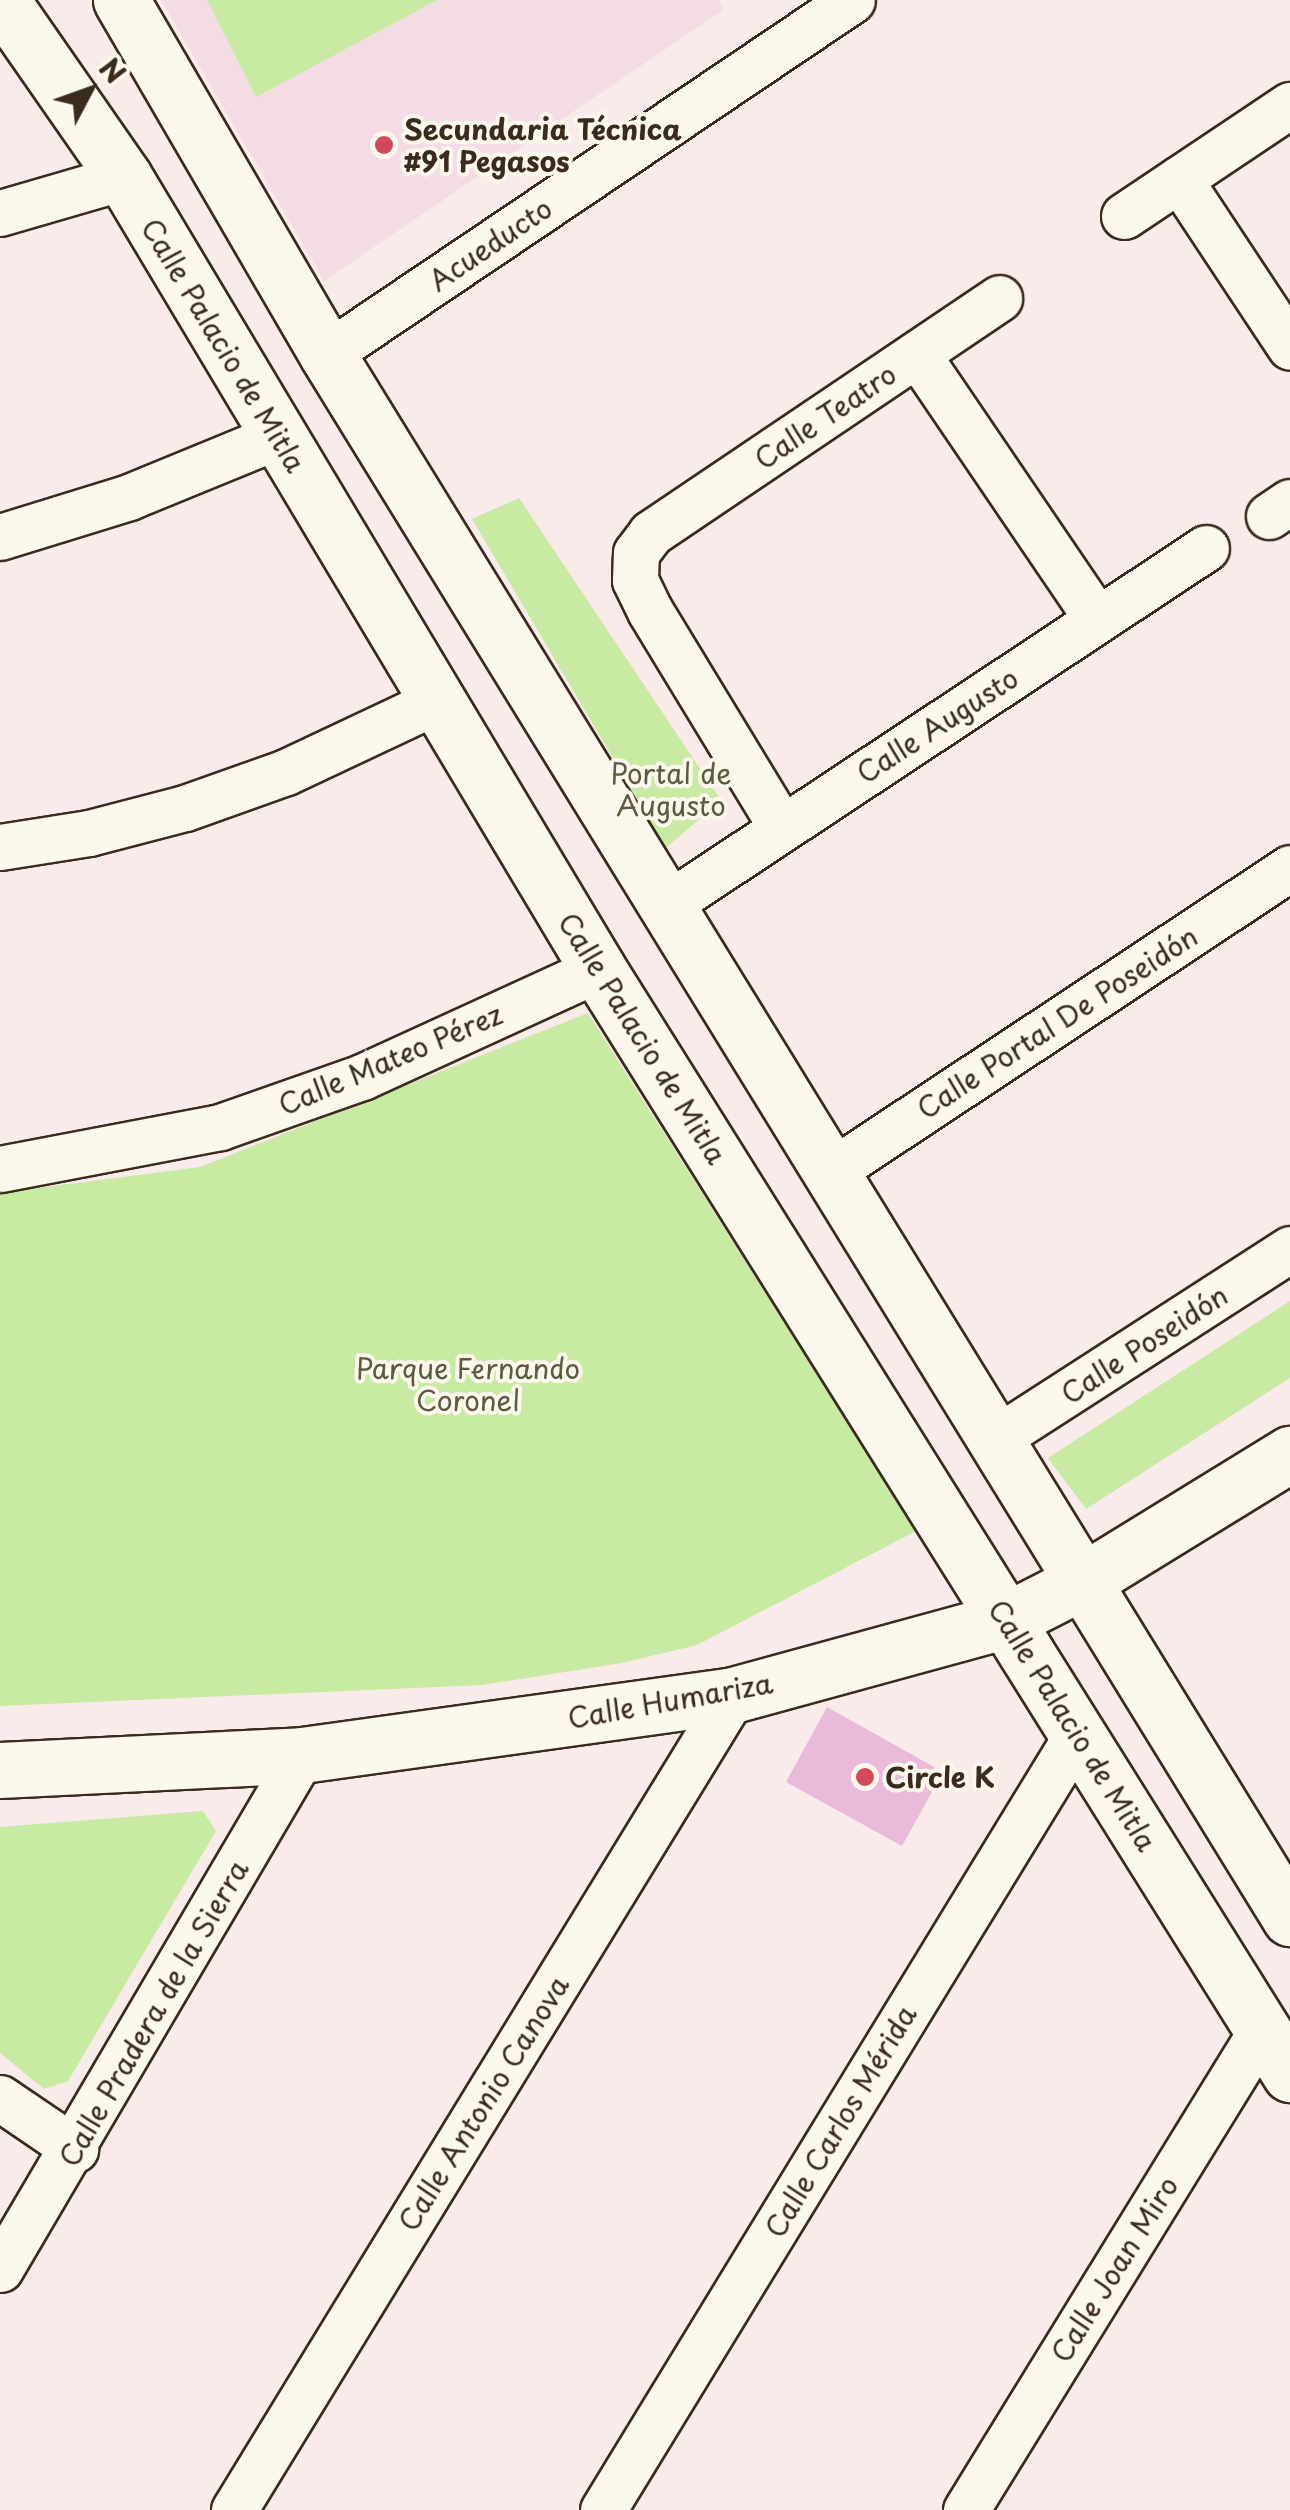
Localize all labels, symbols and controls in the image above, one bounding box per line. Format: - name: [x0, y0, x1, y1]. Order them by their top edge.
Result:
- north arrow: [40, 40, 140, 140]
- text: N: [90, 48, 137, 92]
- place label: Secundaria Técnica #91 Pegasos: [404, 112, 682, 178]
- marker: Secundaria Técnica #91 Pegasos: [373, 134, 395, 156]
- street label: Acueducto: [422, 191, 558, 297]
- street label: Calle Palacio de Mitla: [134, 210, 314, 480]
- street label: Calle Teatro: [748, 356, 902, 476]
- street label: Calle Augusto: [850, 660, 1024, 790]
- park label: Portal de Augusto: [610, 756, 732, 822]
- street label: Calle Palacio de Mitla: [551, 905, 735, 1171]
- street label: Calle Portal De Poseidón: [909, 918, 1205, 1126]
- street label: Calle Mateo Pérez: [272, 996, 508, 1122]
- street label: Calle Poseidón: [1054, 1277, 1234, 1411]
- park label: Parque Fernando Coronel: [353, 1351, 583, 1417]
- street label: Calle Palacio de Mitla: [981, 1592, 1165, 1858]
- street label: Calle Humariza: [564, 1665, 776, 1735]
- place label: Circle K: [885, 1760, 997, 1794]
- marker: Circle K: [854, 1766, 876, 1788]
- street label: Calle Pradera de la Sierra: [50, 1852, 256, 2174]
- street label: Calle Antonio Canova: [391, 1969, 575, 2237]
- street label: Calle Carlos Mérida: [757, 1998, 923, 2244]
- street label: Calle Joan Miro: [1043, 2169, 1185, 2369]

